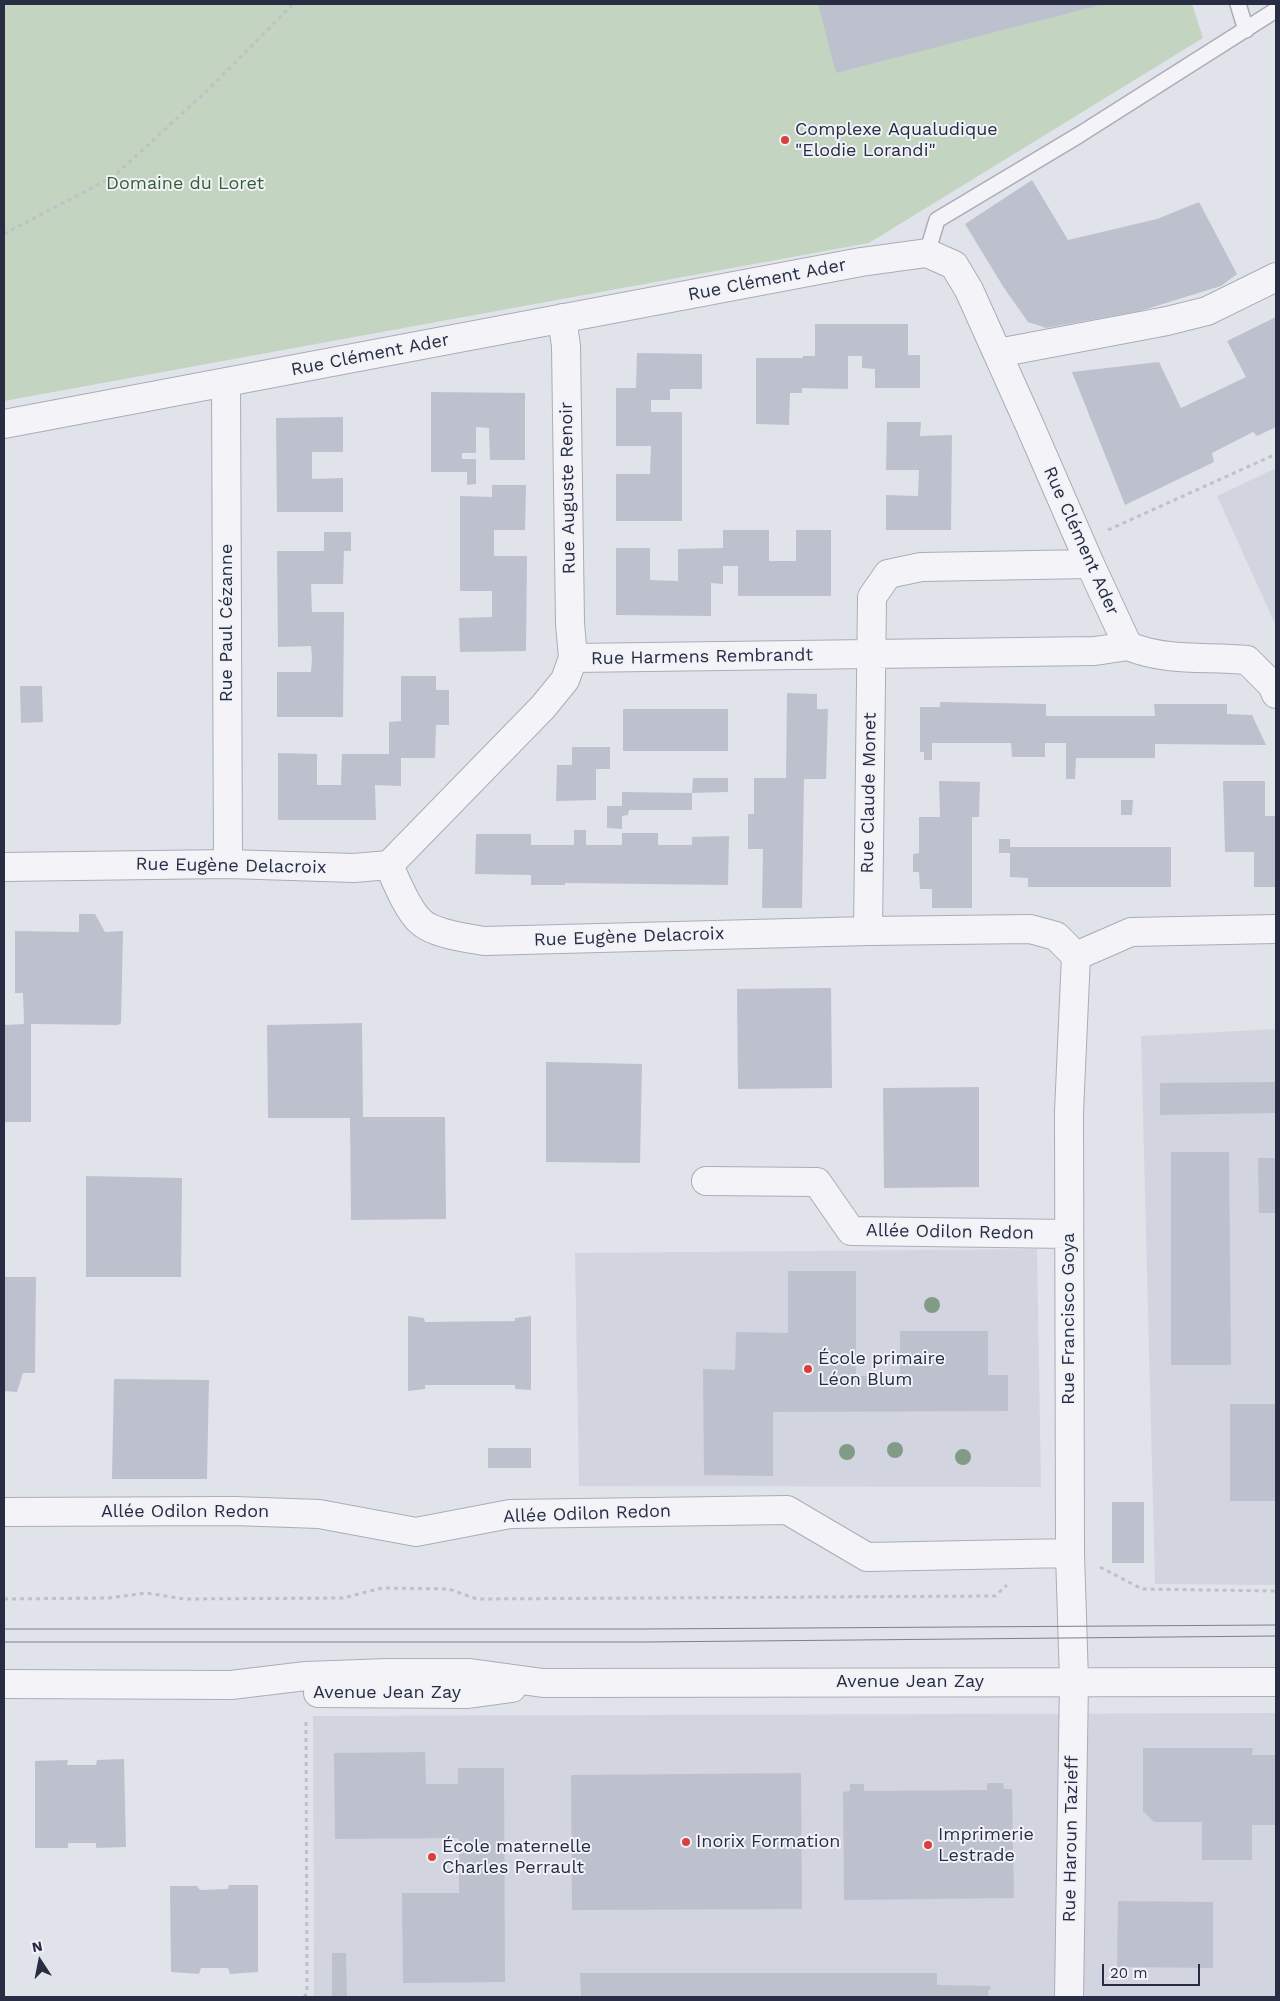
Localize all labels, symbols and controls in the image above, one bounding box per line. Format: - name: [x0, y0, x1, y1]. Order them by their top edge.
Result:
- place label: Complexe Aqualudique "Elodie Lorandi": [795, 119, 998, 162]
- marker: Complexe Aqualudique "Elodie Lorandi": [779, 134, 791, 146]
- park label: Domaine du Loret: [106, 173, 264, 195]
- street label: Rue Clément Ader: [686, 254, 848, 306]
- street label: Rue Clément Ader: [289, 329, 451, 381]
- street label: Rue Auguste Renoir: [556, 402, 580, 574]
- street label: Rue Clément Ader: [1038, 463, 1124, 619]
- street label: Rue Paul Cézanne: [216, 544, 238, 702]
- street label: Rue Harmens Rembrandt: [591, 644, 813, 670]
- street label: Rue Claude Monet: [857, 712, 881, 874]
- street label: Rue Eugène Delacroix: [135, 854, 327, 878]
- street label: Rue Eugène Delacroix: [533, 923, 725, 951]
- street label: Allée Odilon Redon: [866, 1220, 1034, 1244]
- street label: Rue Francisco Goya: [1058, 1233, 1080, 1405]
- place label: École primaire Léon Blum: [818, 1348, 945, 1390]
- marker: École primaire Léon Blum: [802, 1363, 814, 1375]
- street label: Allée Odilon Redon: [503, 1500, 671, 1528]
- street label: Allée Odilon Redon: [101, 1501, 269, 1523]
- street label: Avenue Jean Zay: [836, 1671, 984, 1693]
- street label: Avenue Jean Zay: [313, 1682, 461, 1704]
- street label: Rue Haroun Tazieff: [1059, 1755, 1083, 1923]
- place label: Imprimerie Lestrade: [938, 1824, 1034, 1866]
- place label: Inorix Formation: [696, 1831, 840, 1853]
- place label: École maternelle Charles Perrault: [442, 1836, 591, 1878]
- marker: Inorix Formation: [680, 1836, 692, 1848]
- marker: Imprimerie Lestrade: [922, 1839, 934, 1851]
- marker: École maternelle Charles Perrault: [426, 1851, 438, 1863]
- north arrow: [15, 1936, 65, 1986]
- text: N: [31, 1937, 44, 1955]
- scale bar: [1105, 1954, 1202, 1986]
- text: 20 m: [1110, 1964, 1148, 1982]

